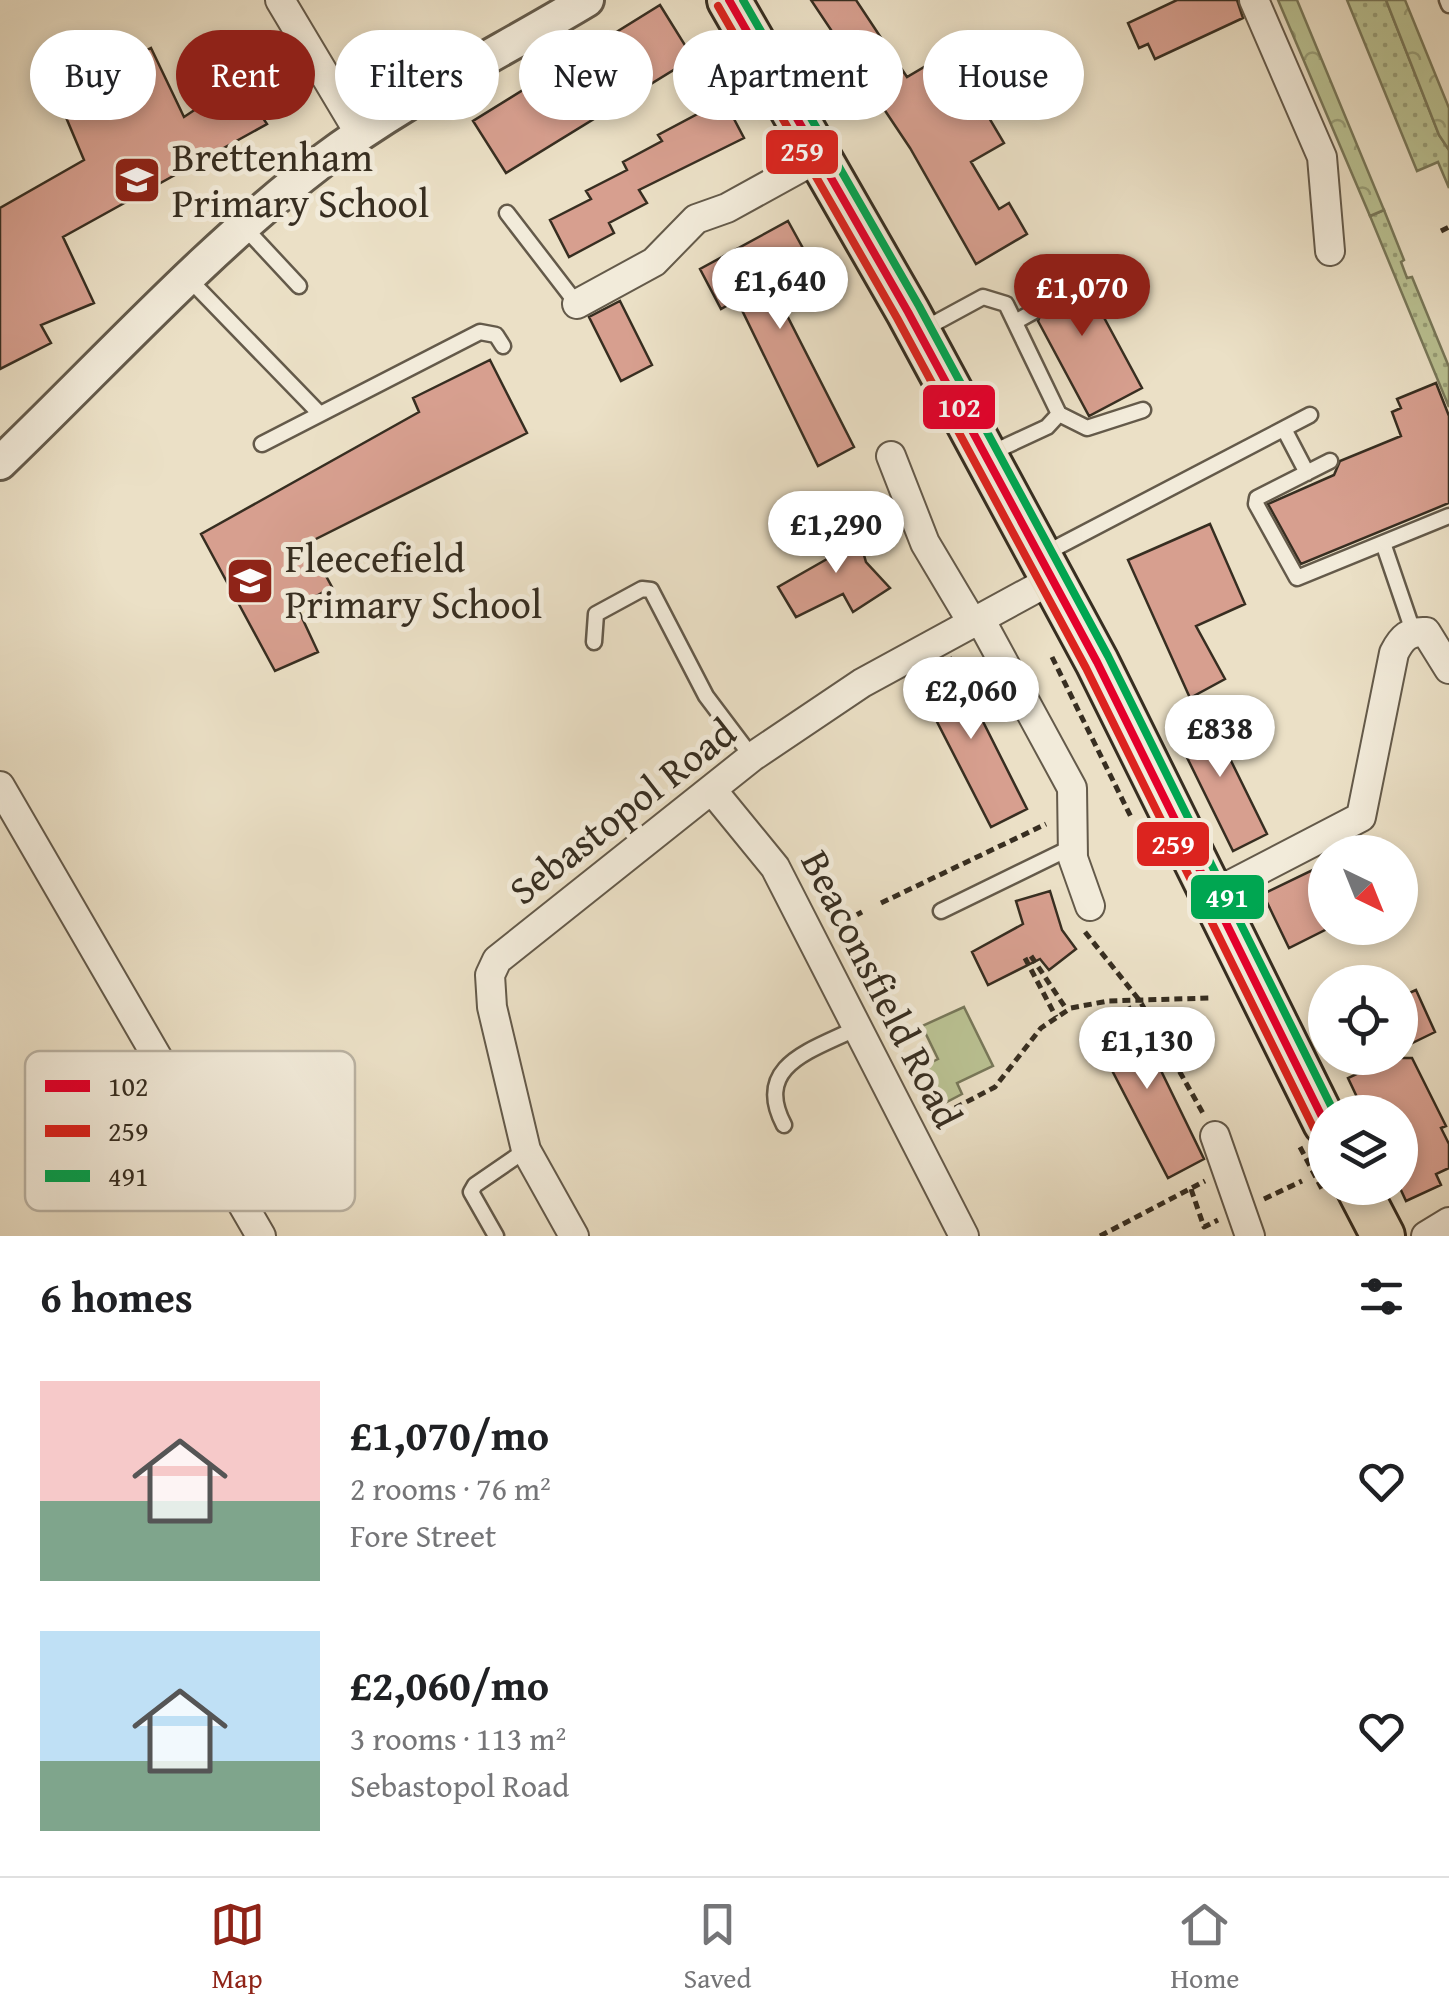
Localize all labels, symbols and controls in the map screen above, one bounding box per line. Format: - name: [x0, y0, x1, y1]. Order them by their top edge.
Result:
- chip: Buy: [30, 30, 156, 120]
- chip: Rent: [176, 30, 315, 120]
- chip: Filters: [335, 30, 499, 120]
- chip: New: [519, 30, 653, 120]
- chip: Apartment: [673, 30, 903, 120]
- chip: House: [923, 30, 1084, 120]
- place label: Brettenham Primary School: [172, 127, 429, 232]
- line badge: 259: [764, 128, 840, 176]
- text: 259: [780, 130, 824, 171]
- school or university icon: Brettenham Primary School: [111, 154, 163, 206]
- pin: £1,640: [699, 247, 861, 332]
- pin: £1,070: [1001, 254, 1163, 339]
- text: £1,640: [734, 256, 826, 303]
- text: £1,070: [1036, 263, 1128, 310]
- line badge: 102: [921, 383, 997, 431]
- text: 102: [937, 386, 981, 427]
- pin: £1,290: [755, 491, 917, 576]
- text: £1,290: [790, 500, 882, 547]
- place label: Fleecefield Primary School: [285, 528, 542, 633]
- school or university icon: Fleecefield Primary School: [224, 555, 276, 607]
- pin: £2,060: [890, 657, 1052, 742]
- text: £2,060: [925, 666, 1017, 713]
- pin: £838: [1161, 695, 1279, 780]
- street label: Sebastopol Road: [496, 703, 748, 918]
- text: £838: [1187, 704, 1253, 751]
- line badge: 259: [1135, 820, 1211, 868]
- text: 259: [1151, 823, 1195, 864]
- north arrow: [1308, 835, 1418, 945]
- map controls: [1308, 835, 1418, 1205]
- street label: Beaconsfield Road: [787, 840, 978, 1139]
- line badge: 491: [1189, 873, 1266, 921]
- text: 491: [1205, 876, 1249, 917]
- button: locate: [1308, 965, 1418, 1075]
- pin: £1,130: [1066, 1007, 1228, 1092]
- text: £1,130: [1101, 1016, 1193, 1063]
- legend: [25, 1051, 355, 1211]
- text: 102: [108, 1065, 148, 1106]
- button: layers: [1308, 1095, 1418, 1205]
- text: 259: [108, 1110, 148, 1151]
- text: 491: [108, 1155, 148, 1196]
- text: 6 homes: [40, 1266, 193, 1327]
- icon: filters: [1354, 1269, 1409, 1324]
- text: £1,070/mo: [350, 1404, 549, 1465]
- icon: home: [120, 1421, 240, 1541]
- icon: heart: [1354, 1454, 1409, 1509]
- text: 2 rooms · 76 m²: [350, 1465, 551, 1512]
- text: Fore Street: [350, 1512, 496, 1559]
- text: £2,060/mo: [350, 1654, 549, 1715]
- icon: home: [120, 1671, 240, 1791]
- icon: heart: [1354, 1704, 1409, 1759]
- text: 3 rooms · 113 m²: [350, 1715, 566, 1762]
- text: Sebastopol Road: [350, 1762, 569, 1809]
- tab: Map: [210, 1897, 265, 1998]
- tab: Saved: [684, 1897, 751, 1998]
- tab: Home: [1171, 1897, 1239, 1998]

